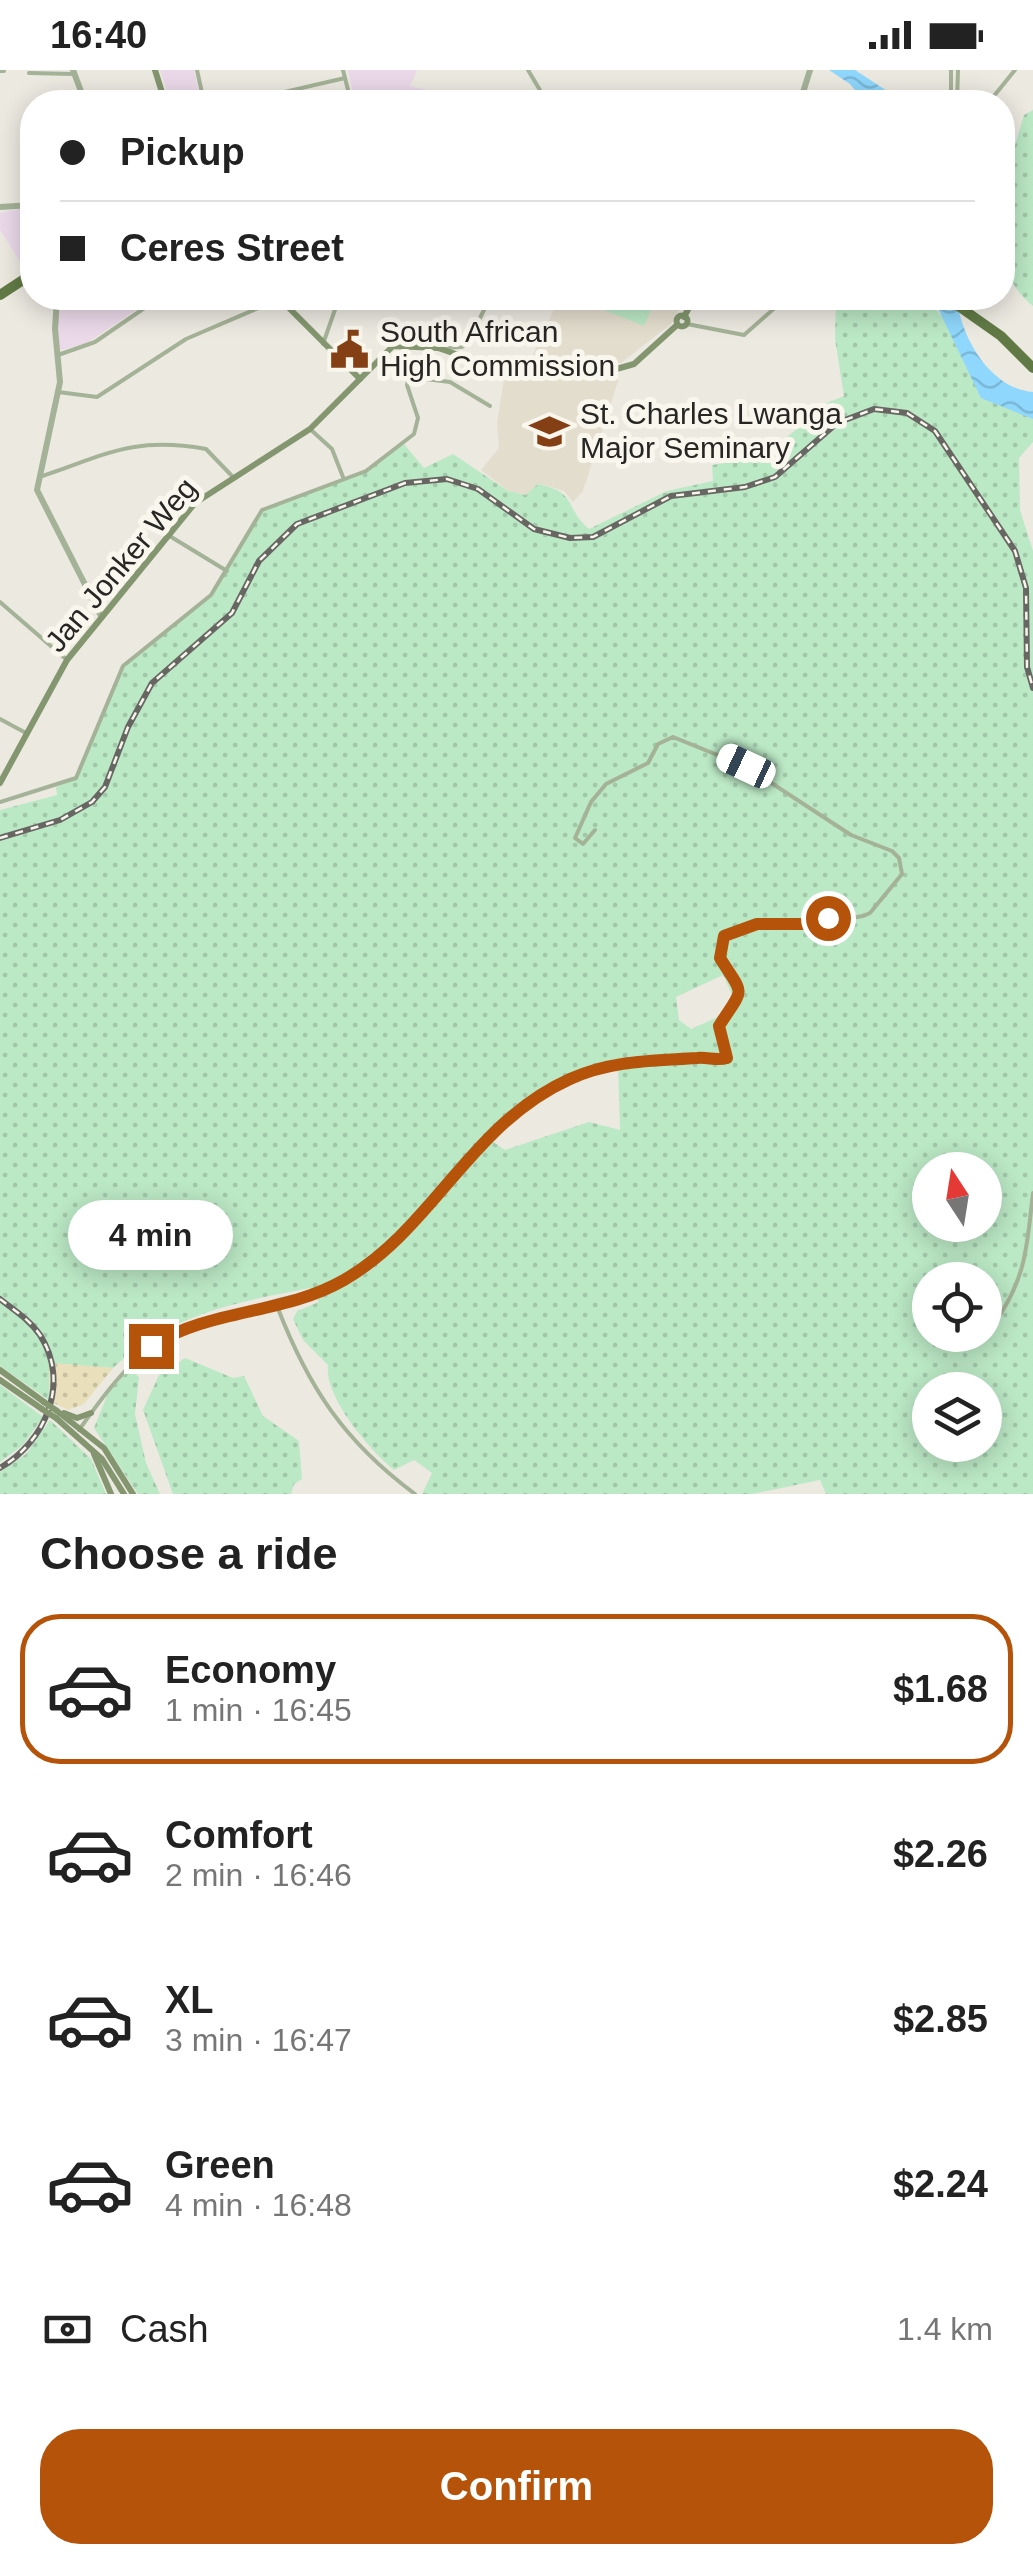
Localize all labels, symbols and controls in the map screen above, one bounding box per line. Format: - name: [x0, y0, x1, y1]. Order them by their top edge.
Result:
- text: 16:40: [50, 14, 147, 56]
- text: Pickup: [120, 131, 245, 173]
- text: Ceres Street: [120, 227, 344, 269]
- place label: South African High Commission: [380, 315, 615, 382]
- public building icon: South African High Commission: [329, 328, 371, 370]
- place label: St. Charles Lwanga Major Seminary: [580, 397, 842, 464]
- school or university icon: St. Charles Lwanga Major Seminary: [529, 410, 571, 452]
- street label: Jan Jonker Weg: [38, 471, 203, 658]
- car: [712, 740, 780, 792]
- route start: [806, 896, 851, 941]
- north arrow: [912, 1152, 1002, 1242]
- map controls: [912, 1152, 1002, 1462]
- callout: 4 min: [68, 1201, 234, 1271]
- text: 4 min: [109, 1217, 192, 1253]
- button: locate: [912, 1262, 1002, 1352]
- route end: [129, 1324, 174, 1369]
- button: layers: [912, 1372, 1002, 1462]
- text: Choose a ride: [40, 1528, 338, 1579]
- icon: car: [45, 1644, 135, 1734]
- text: Economy: [165, 1649, 336, 1691]
- text: $1.68: [893, 1668, 988, 1710]
- text: 1 min · 16:45: [165, 1692, 352, 1728]
- icon: car: [45, 1809, 135, 1899]
- text: Comfort: [165, 1814, 313, 1856]
- text: $2.26: [893, 1833, 988, 1875]
- text: 2 min · 16:46: [165, 1857, 352, 1893]
- icon: car: [45, 1974, 135, 2064]
- text: XL: [165, 1979, 214, 2021]
- text: $2.85: [893, 1998, 988, 2040]
- text: 3 min · 16:47: [165, 2022, 352, 2058]
- icon: car: [45, 2139, 135, 2229]
- text: Green: [165, 2144, 275, 2186]
- text: $2.24: [893, 2163, 988, 2205]
- text: 4 min · 16:48: [165, 2187, 352, 2223]
- icon: cash: [40, 2302, 95, 2357]
- text: Cash: [120, 2308, 209, 2350]
- text: 1.4 km: [897, 2311, 993, 2347]
- button: Confirm: [40, 2429, 993, 2544]

